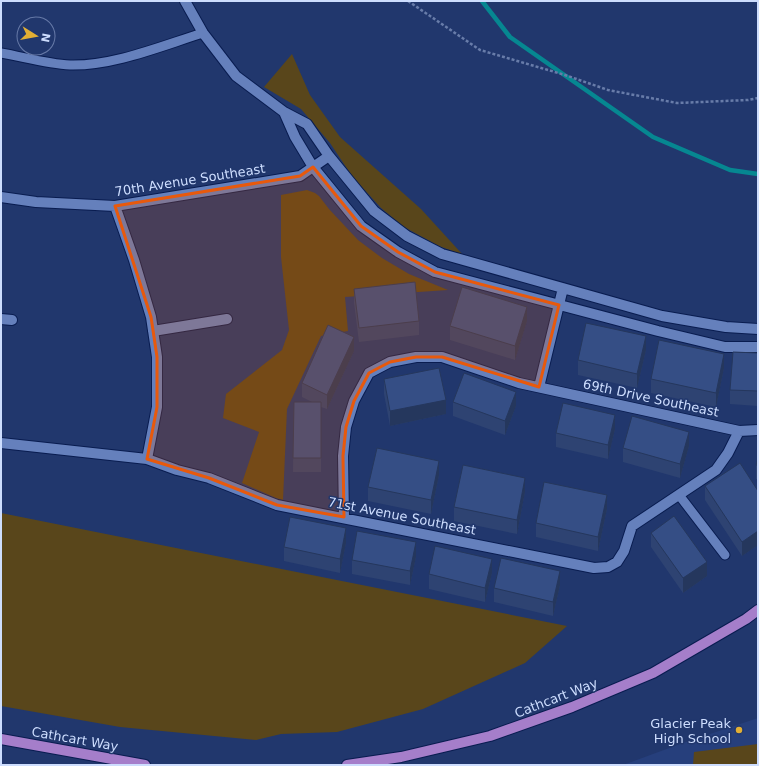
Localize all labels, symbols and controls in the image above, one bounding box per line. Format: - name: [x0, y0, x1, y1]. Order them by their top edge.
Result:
- north arrow: [16, 16, 56, 56]
- text: N: [38, 32, 53, 44]
- street label: 70th Avenue Southeast: [114, 161, 266, 199]
- street label: 69th Drive Southeast: [582, 376, 720, 420]
- street label: 71st Avenue Southeast: [327, 494, 477, 538]
- street label: Cathcart Way: [512, 675, 600, 721]
- place label: Glacier Peak High School: [650, 716, 731, 746]
- street label: Cathcart Way: [30, 724, 120, 754]
- marker: Glacier Peak High School: [734, 725, 744, 735]

